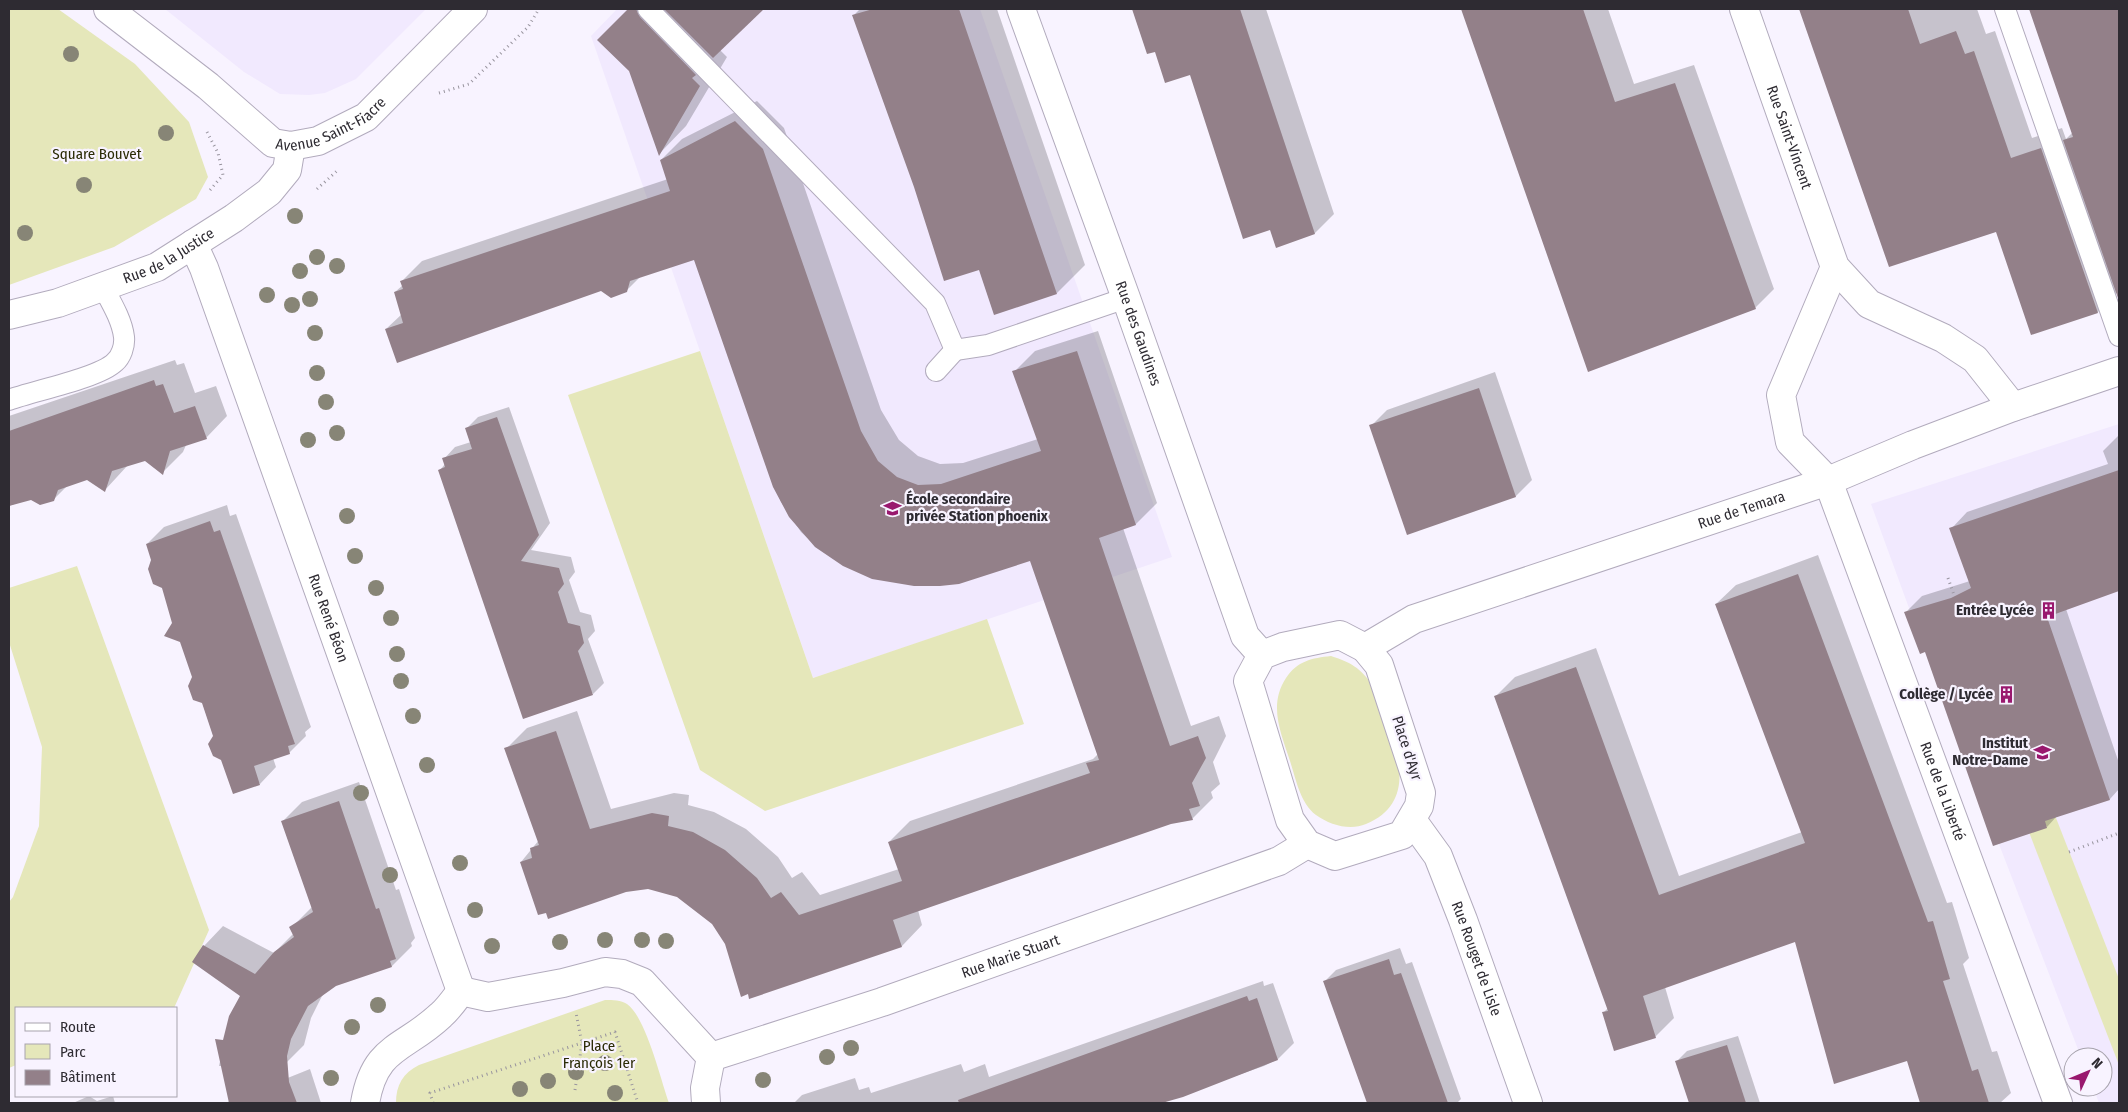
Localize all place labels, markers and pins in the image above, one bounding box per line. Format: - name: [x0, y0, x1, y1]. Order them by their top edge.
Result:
- place label: École secondaire privée Station phoenix: [906, 490, 1049, 525]
- school or university icon: École secondaire privée Station phoenix: [882, 498, 902, 518]
- building icon: Entrée Lycée: [2038, 600, 2058, 620]
- place label: Entrée Lycée: [1956, 601, 2034, 619]
- building icon: Collège / Lycée: [1997, 684, 2017, 704]
- place label: Collège / Lycée: [1899, 685, 1993, 703]
- place label: Institut Notre-Dame: [1952, 734, 2029, 769]
- school or university icon: Institut Notre-Dame: [2032, 742, 2052, 762]

